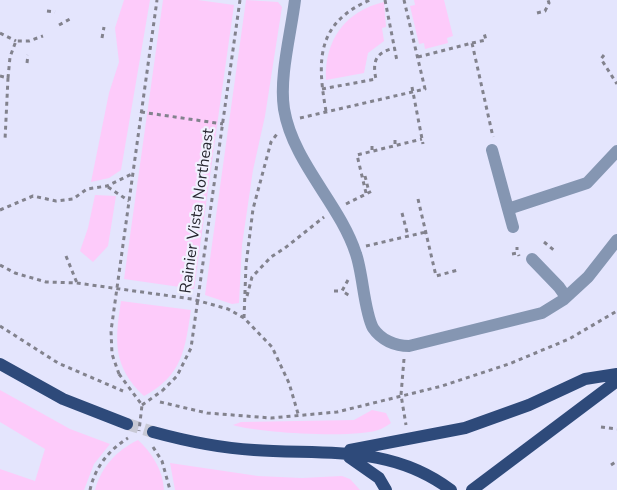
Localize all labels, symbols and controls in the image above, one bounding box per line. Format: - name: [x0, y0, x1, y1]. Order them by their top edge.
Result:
- street label: Rainier Vista Northeast: [177, 127, 219, 295]

